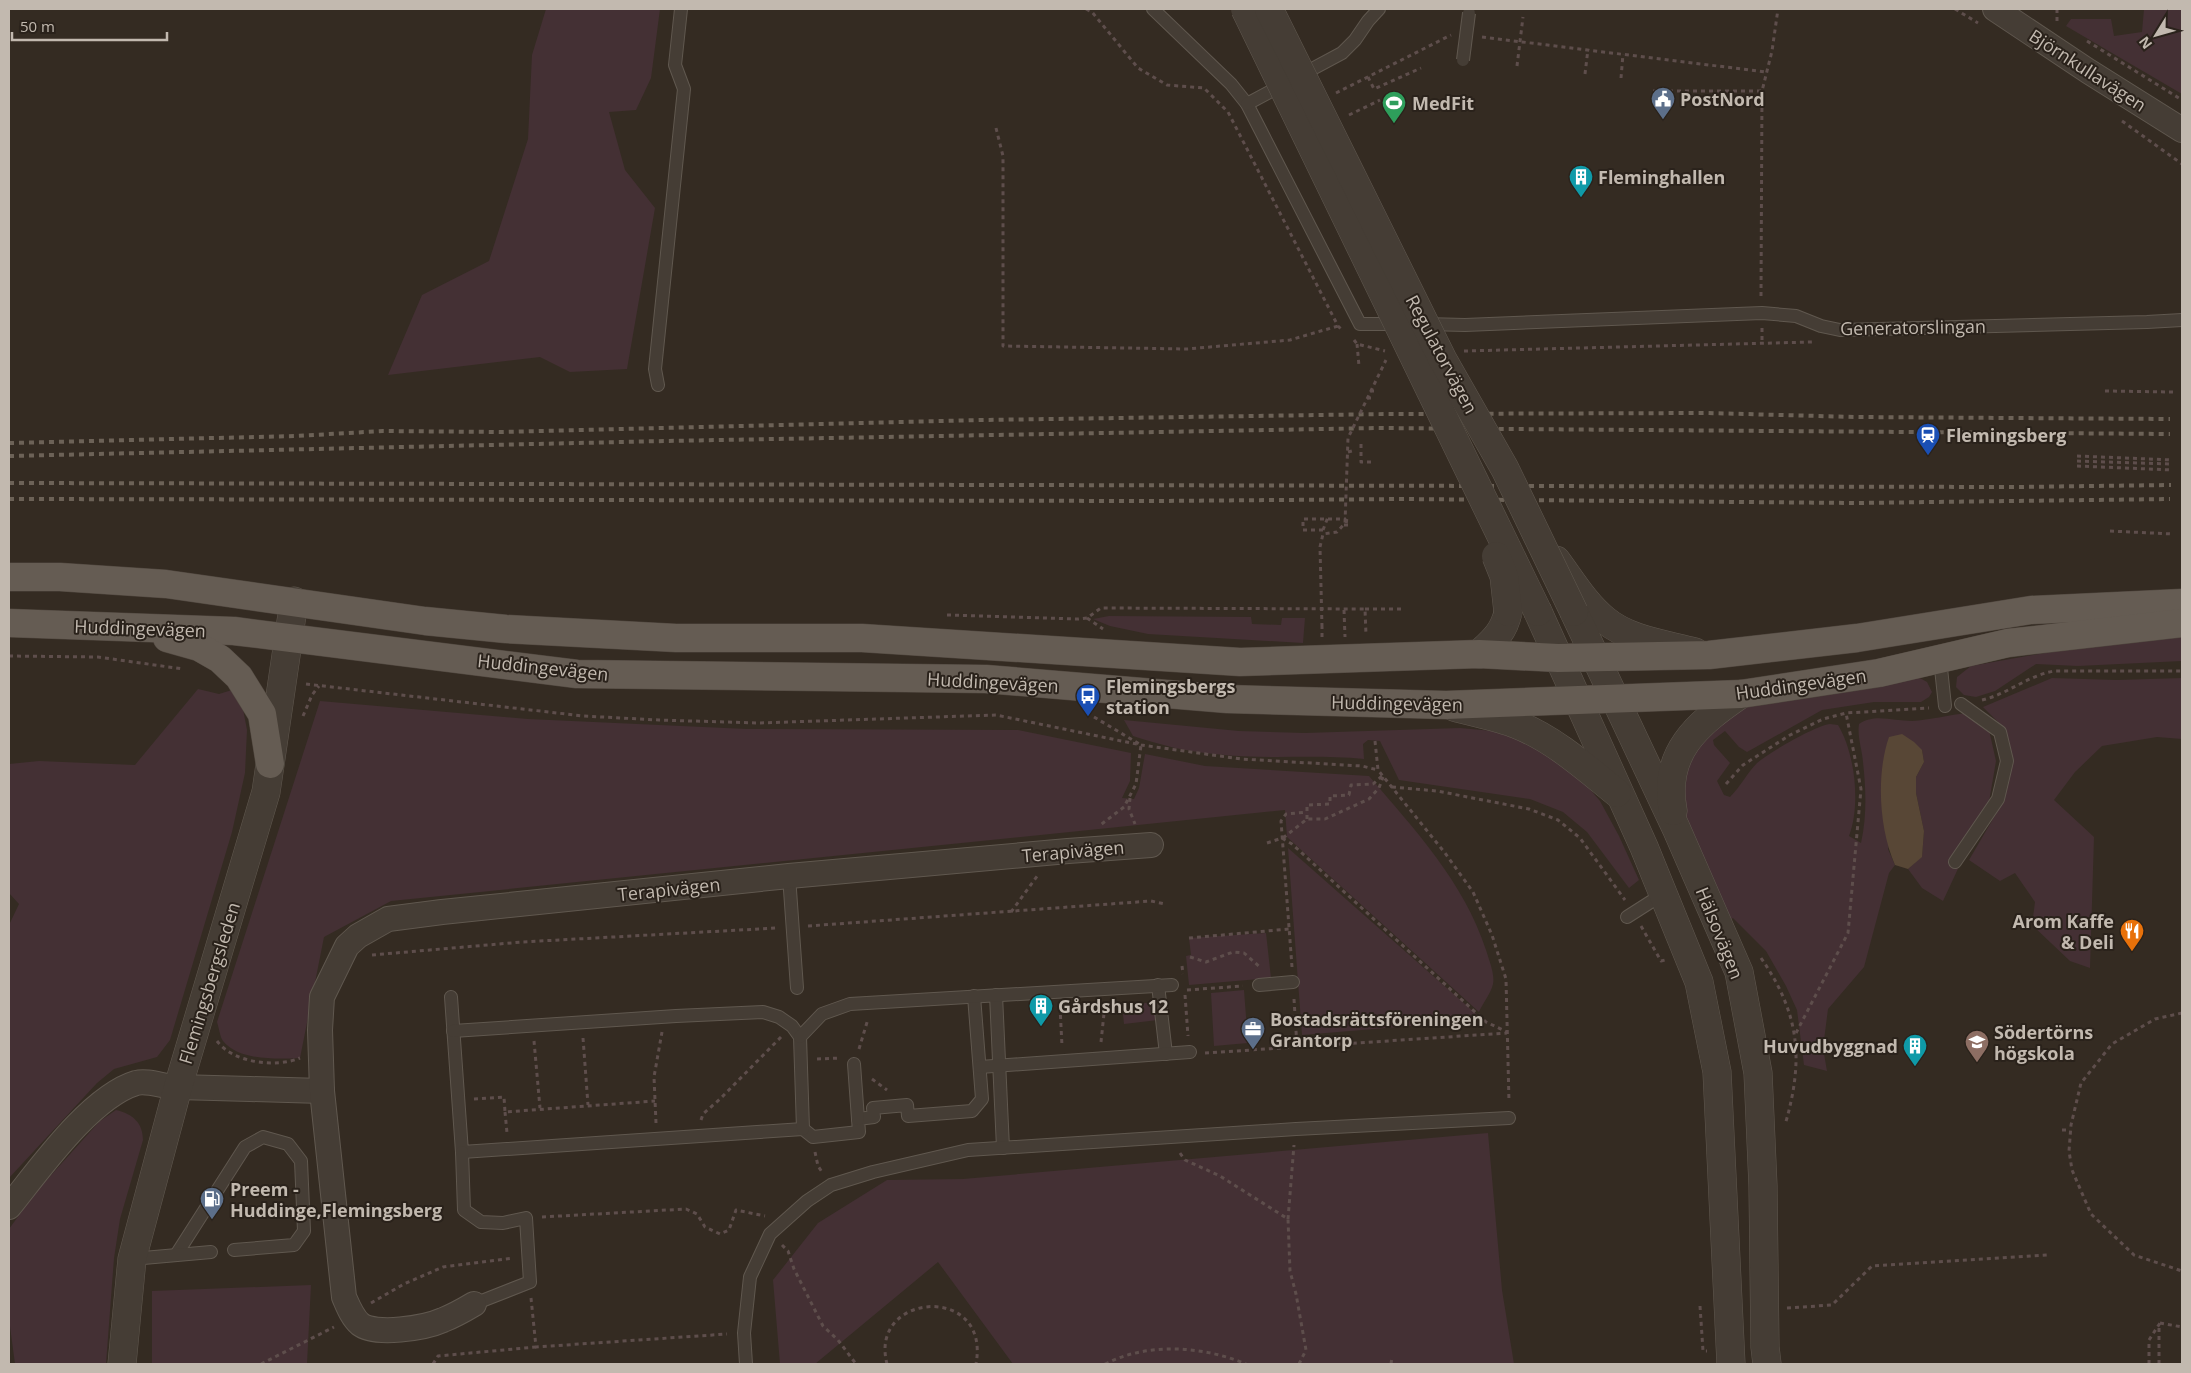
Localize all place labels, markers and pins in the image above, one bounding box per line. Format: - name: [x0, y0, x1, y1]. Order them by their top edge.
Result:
- public building icon: PostNord: [1650, 86, 1676, 120]
- place label: PostNord: [1680, 87, 1765, 111]
- sports icon: MedFit: [1381, 90, 1407, 124]
- place label: MedFit: [1412, 91, 1474, 115]
- building icon: Fleminghallen: [1568, 164, 1594, 198]
- place label: Fleminghallen: [1598, 165, 1725, 189]
- station icon: Flemingsberg: [1915, 422, 1941, 456]
- place label: Flemingsberg: [1946, 423, 2067, 447]
- place label: Flemingsbergs station: [1106, 674, 1235, 719]
- bus stop icon: Flemingsbergs station: [1075, 683, 1101, 717]
- place label: Arom Kaffe & Deli: [2013, 909, 2114, 954]
- restaurant icon: Arom Kaffe & Deli: [2119, 918, 2145, 952]
- building icon: Gårdshus 12: [1028, 993, 1054, 1027]
- place label: Gårdshus 12: [1058, 994, 1168, 1018]
- place label: Bostadsrättsföreningen Grantorp: [1270, 1007, 1484, 1052]
- office icon: Bostadsrättsföreningen Grantorp: [1240, 1016, 1266, 1050]
- place label: Södertörns högskola: [1994, 1020, 2093, 1065]
- school or university icon: Södertörns högskola: [1964, 1029, 1990, 1063]
- building icon: Huvudbyggnad: [1902, 1033, 1928, 1067]
- place label: Huvudbyggnad: [1763, 1034, 1898, 1058]
- place label: Preem - Huddinge,Flemingsberg: [230, 1177, 442, 1222]
- fuel station icon: Preem - Huddinge,Flemingsberg: [199, 1186, 225, 1220]

